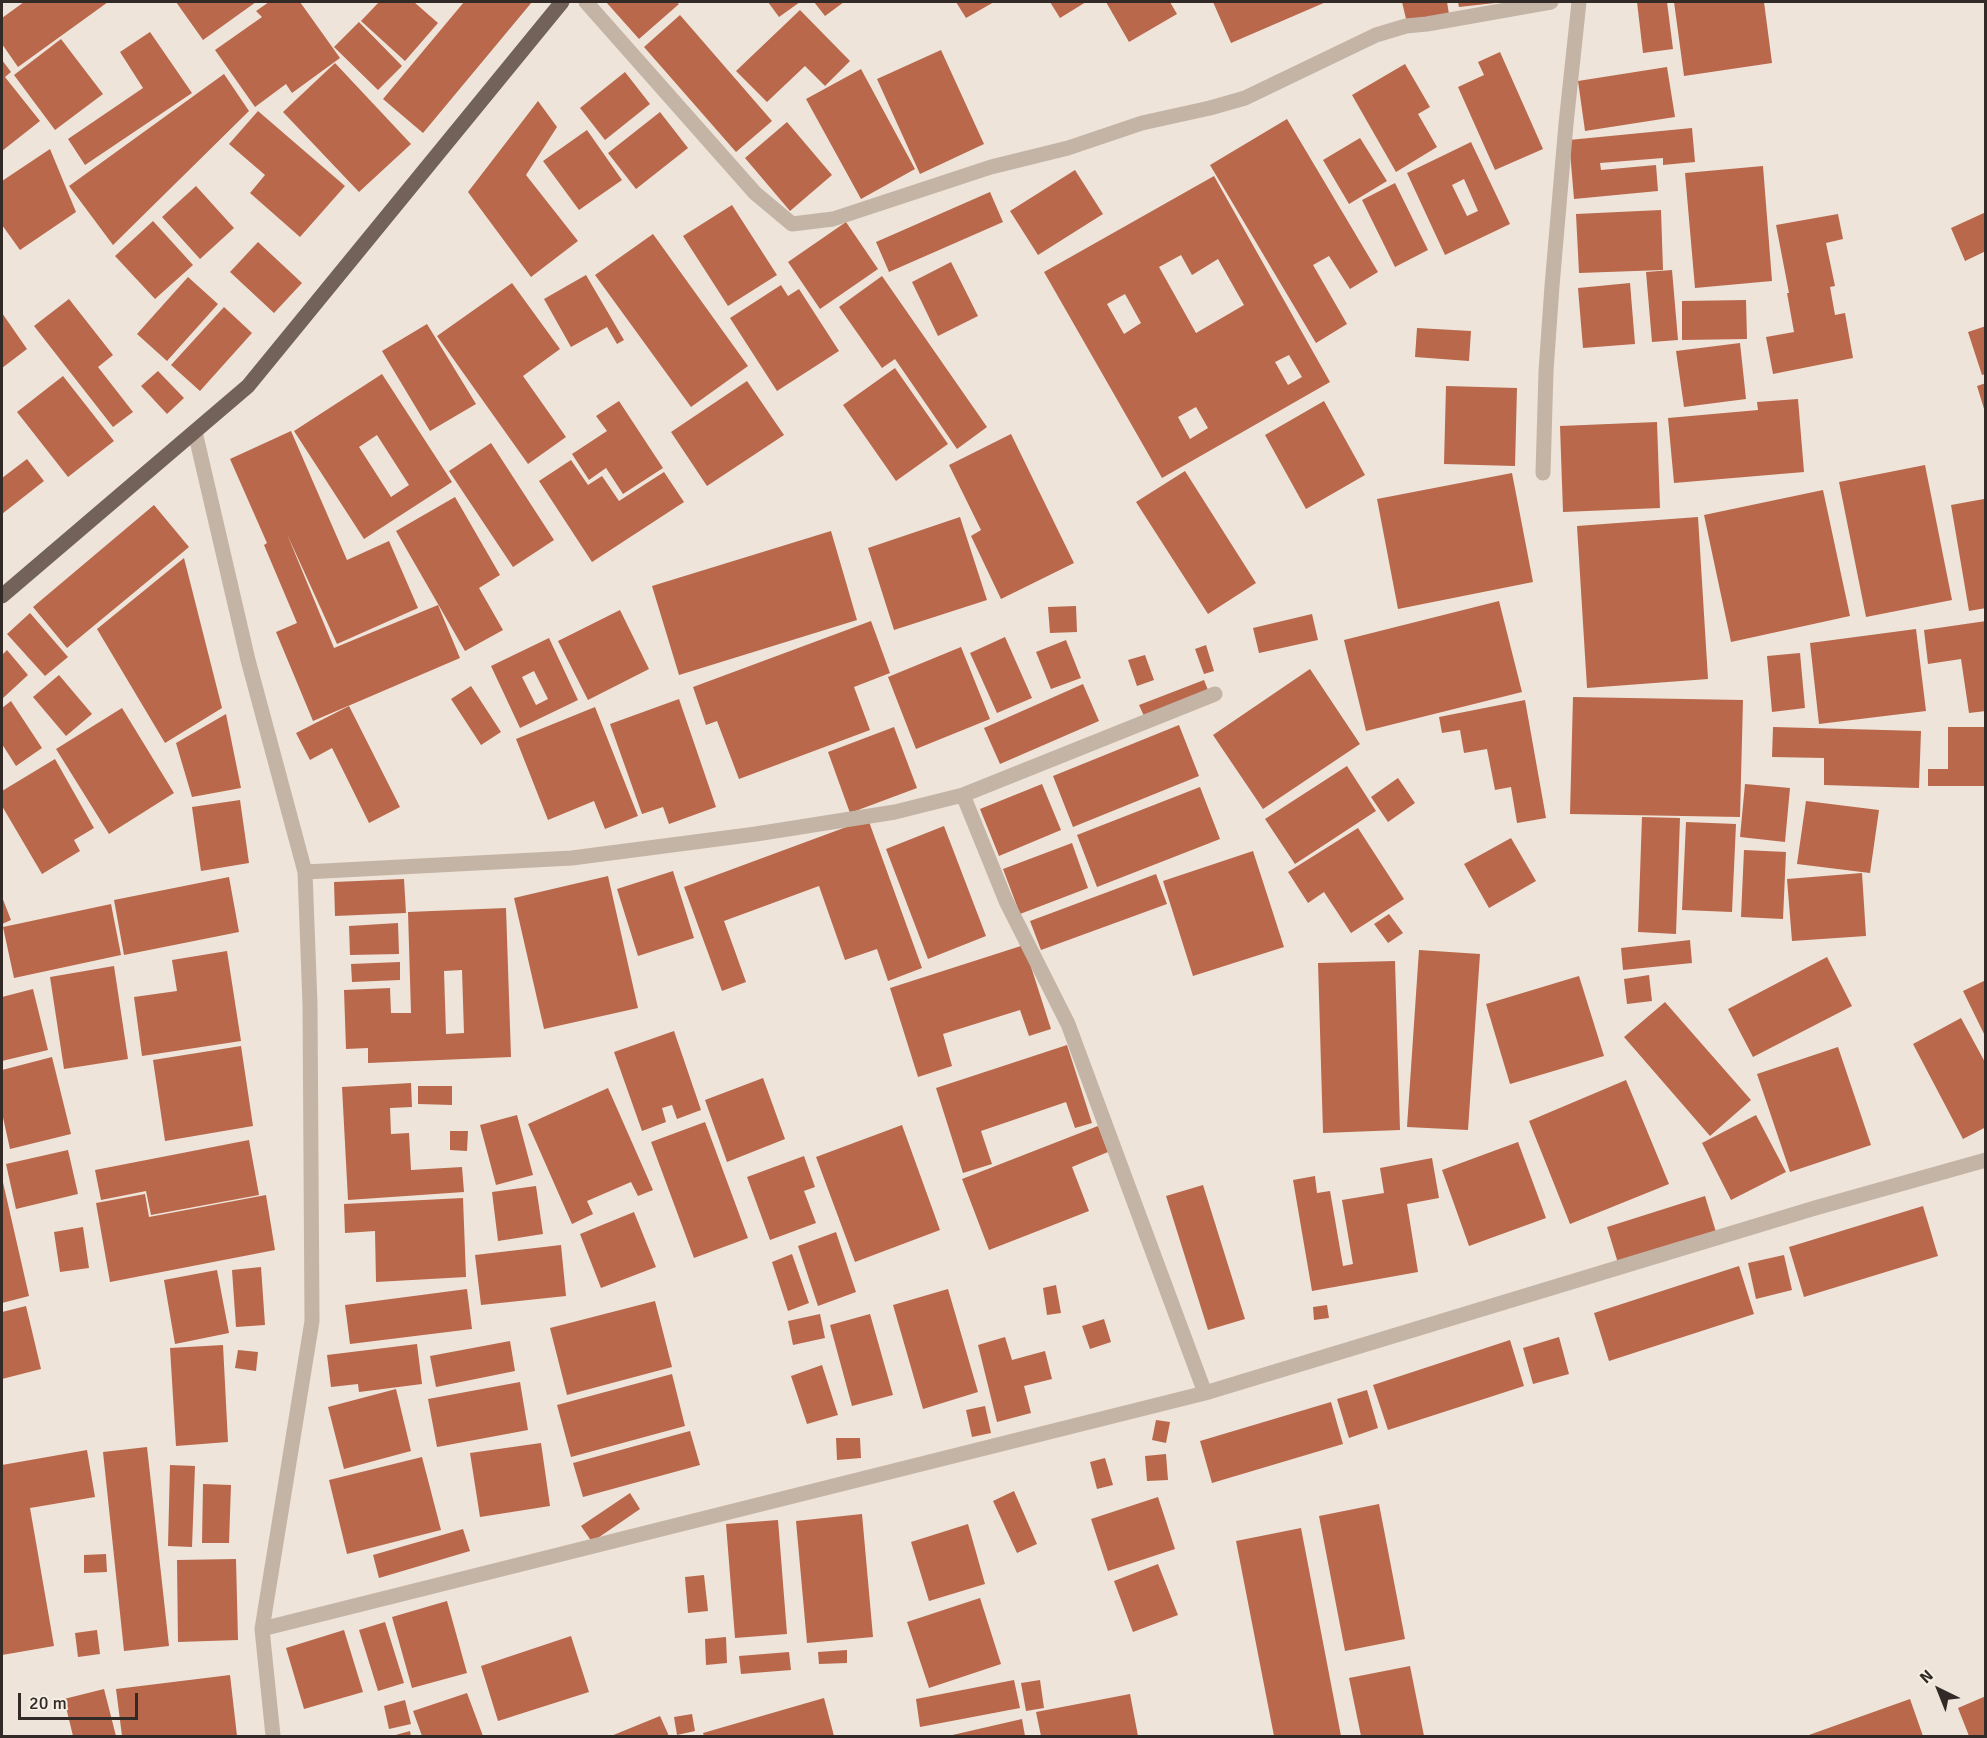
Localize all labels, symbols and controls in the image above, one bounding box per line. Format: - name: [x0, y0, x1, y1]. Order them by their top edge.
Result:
- north arrow: [1909, 1660, 1969, 1720]
- text: N: [1916, 1666, 1938, 1688]
- scale bar: [21, 1681, 141, 1719]
- text: 20 m: [29, 1692, 67, 1714]

